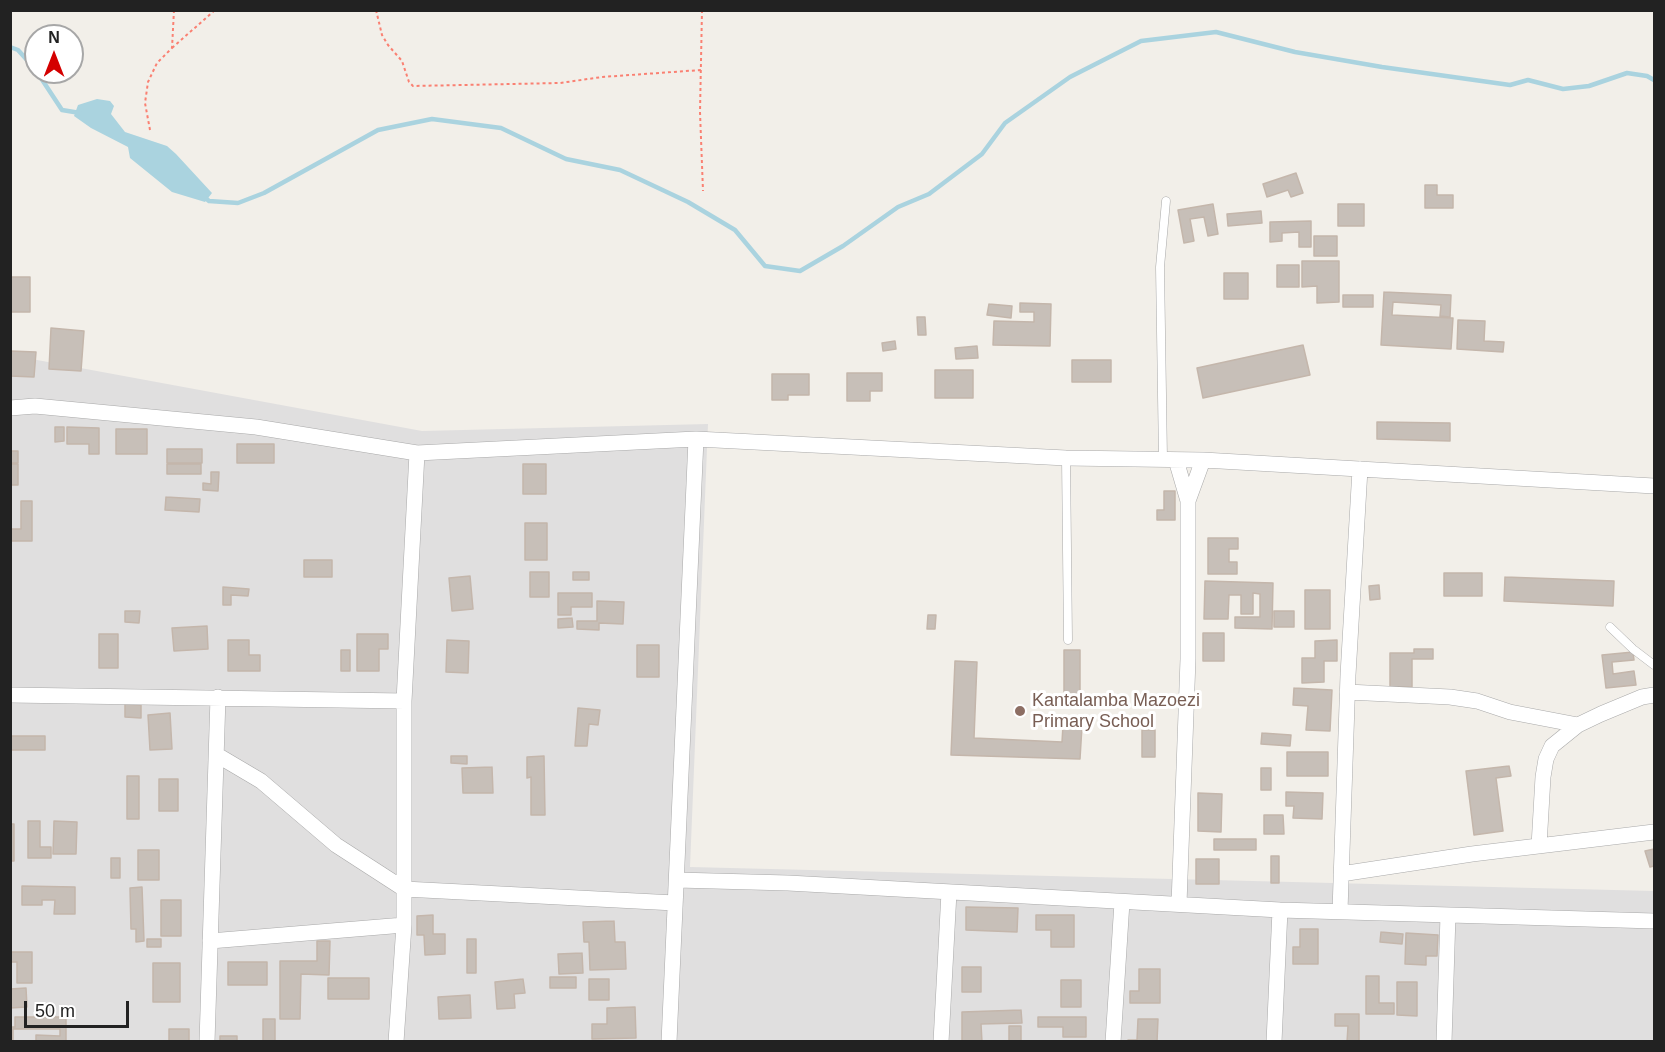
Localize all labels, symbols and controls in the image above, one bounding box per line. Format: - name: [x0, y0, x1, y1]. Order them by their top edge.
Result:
- north arrow: [24, 24, 84, 84]
- text: N: [48, 29, 60, 46]
- place label: Kantalamba Mazoezi Primary School: [1032, 690, 1200, 732]
- marker: Kantalamba Mazoezi Primary School: [1013, 704, 1027, 718]
- scale bar: [27, 989, 132, 1027]
- text: 50 m: [35, 1001, 75, 1021]

